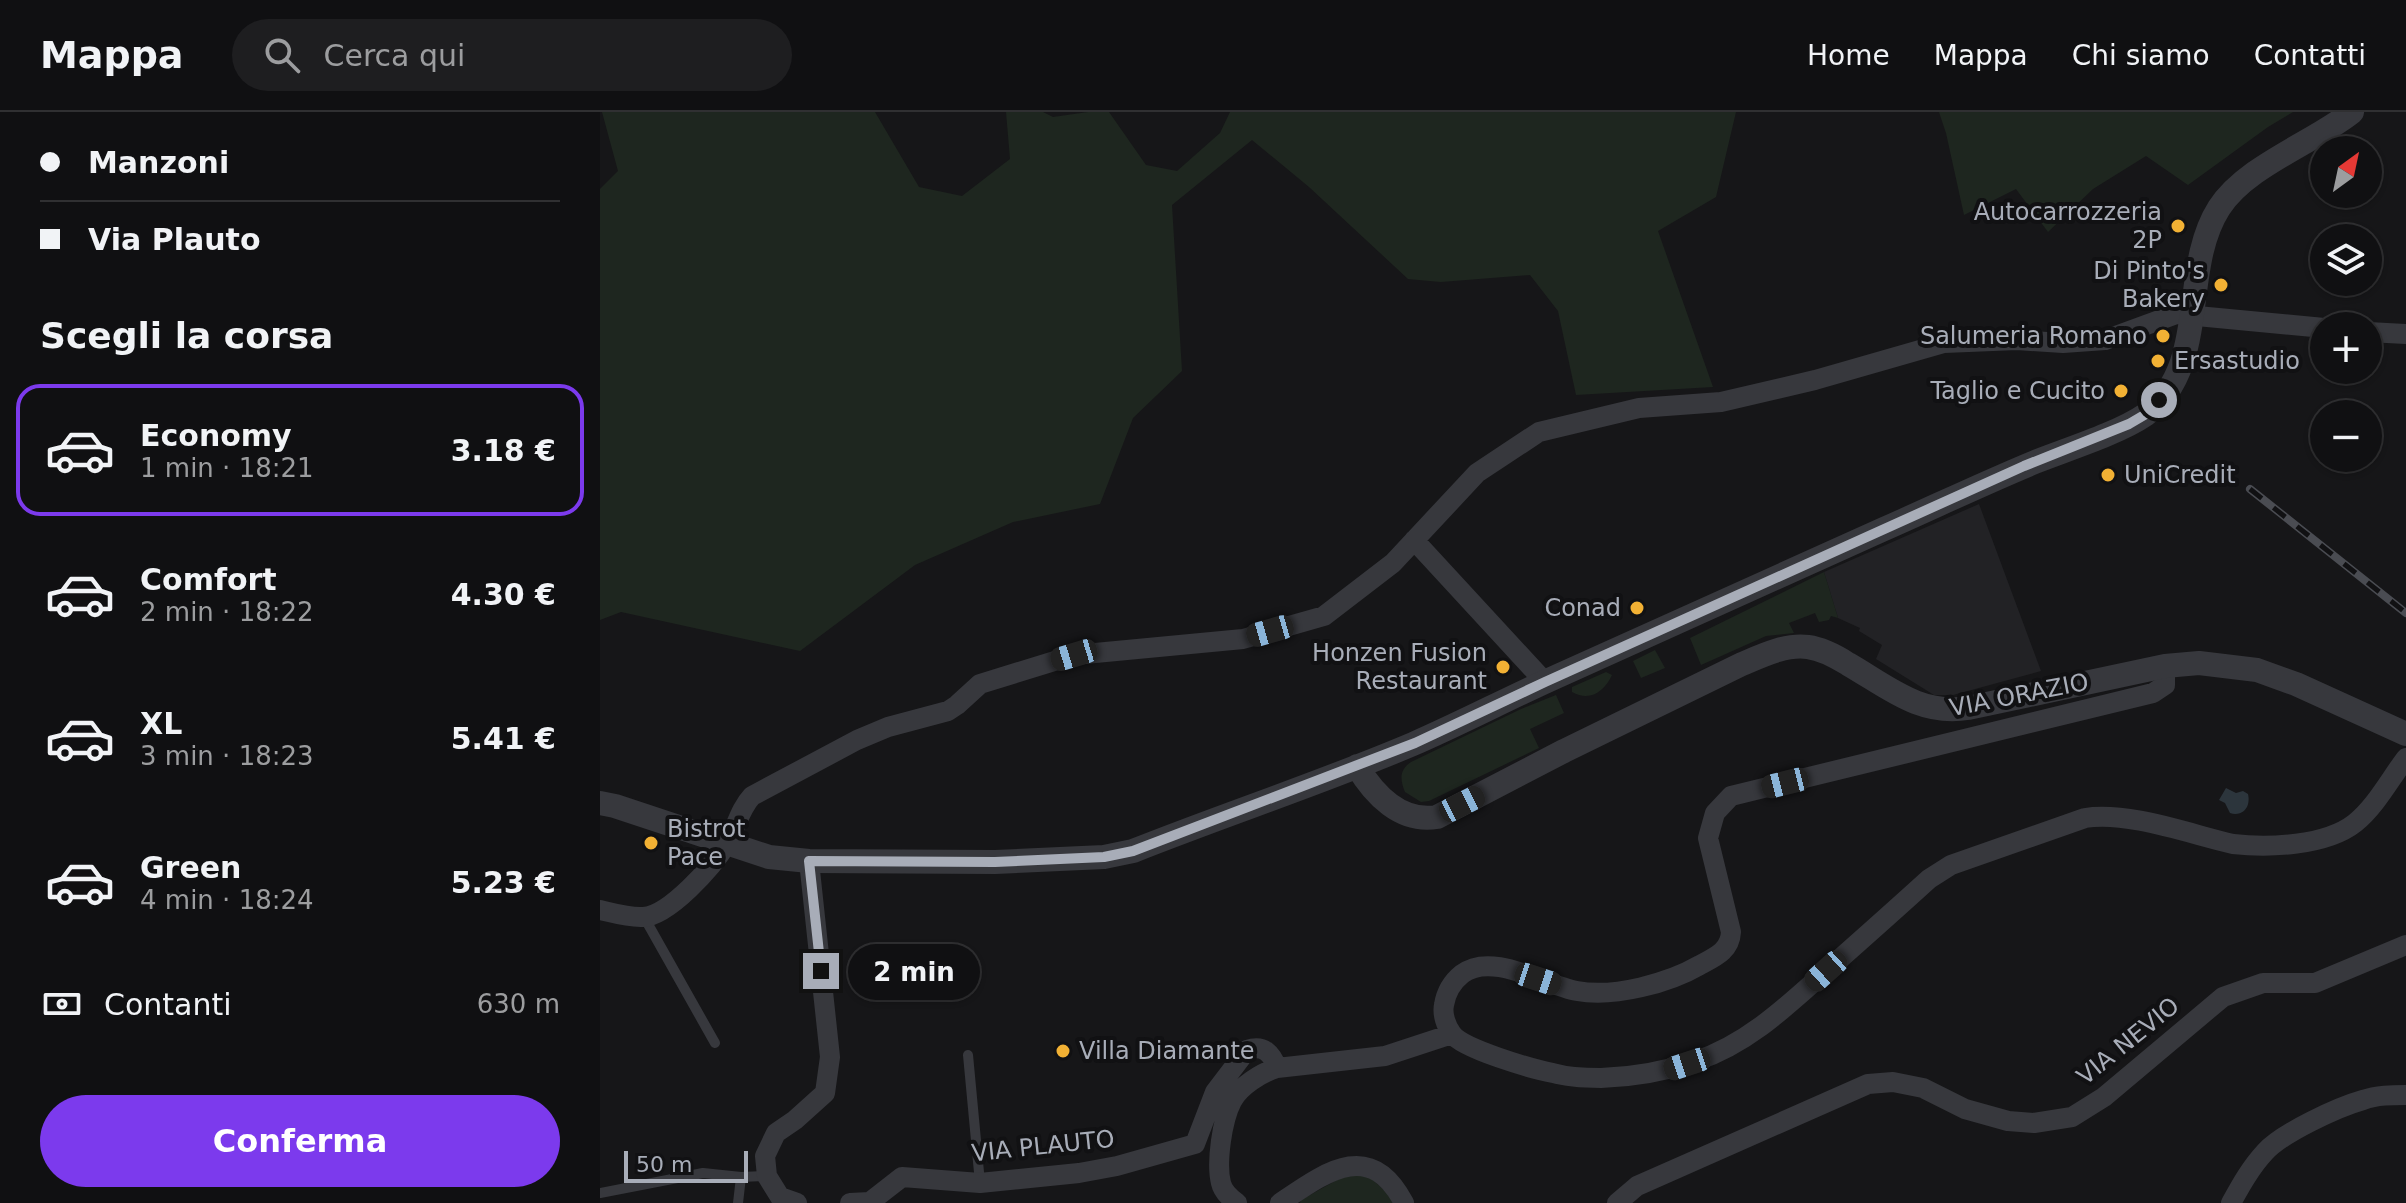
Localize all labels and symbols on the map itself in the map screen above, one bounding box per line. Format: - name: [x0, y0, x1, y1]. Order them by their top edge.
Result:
- north arrow: [2310, 136, 2382, 208]
- place label: Autocarrozzeria 2P: [1974, 198, 2162, 254]
- marker: Autocarrozzeria 2P: [2169, 217, 2187, 235]
- place label: Di Pinto's Bakery: [2093, 257, 2205, 313]
- marker: Di Pinto's Bakery: [2212, 276, 2230, 294]
- place label: Salumeria Romano: [1920, 322, 2147, 350]
- marker: Salumeria Romano: [2154, 327, 2172, 345]
- place label: Ersastudio: [2174, 347, 2300, 375]
- marker: Ersastudio: [2149, 352, 2167, 370]
- place label: Taglio e Cucito: [1929, 377, 2105, 405]
- marker: Taglio e Cucito: [2112, 382, 2130, 400]
- route start: [2141, 382, 2177, 418]
- place label: UniCredit: [2124, 461, 2236, 489]
- marker: UniCredit: [2099, 466, 2117, 484]
- place label: Conad: [1544, 594, 1621, 622]
- marker: Conad: [1628, 599, 1646, 617]
- car: [1244, 613, 1296, 649]
- car: [1048, 637, 1100, 673]
- place label: Honzen Fusion Restaurant: [1312, 639, 1487, 695]
- marker: Honzen Fusion Restaurant: [1494, 658, 1512, 676]
- street label: VIA ORAZIO: [1947, 668, 2091, 722]
- car: [1759, 766, 1811, 800]
- car: [1435, 782, 1489, 826]
- place label: Bistrot Pace: [667, 815, 745, 871]
- marker: Bistrot Pace: [642, 834, 660, 852]
- callout: 2 min: [849, 943, 981, 999]
- car: [1800, 946, 1852, 996]
- route end: [803, 953, 839, 989]
- car: [1511, 960, 1565, 998]
- street label: VIA NEVIO: [2071, 991, 2185, 1091]
- place label: Villa Diamante: [1079, 1037, 1255, 1065]
- marker: Villa Diamante: [1054, 1042, 1072, 1060]
- car: [1660, 1045, 1714, 1083]
- street label: VIA PLAUTO: [970, 1125, 1116, 1167]
- scale bar: [624, 1147, 748, 1183]

